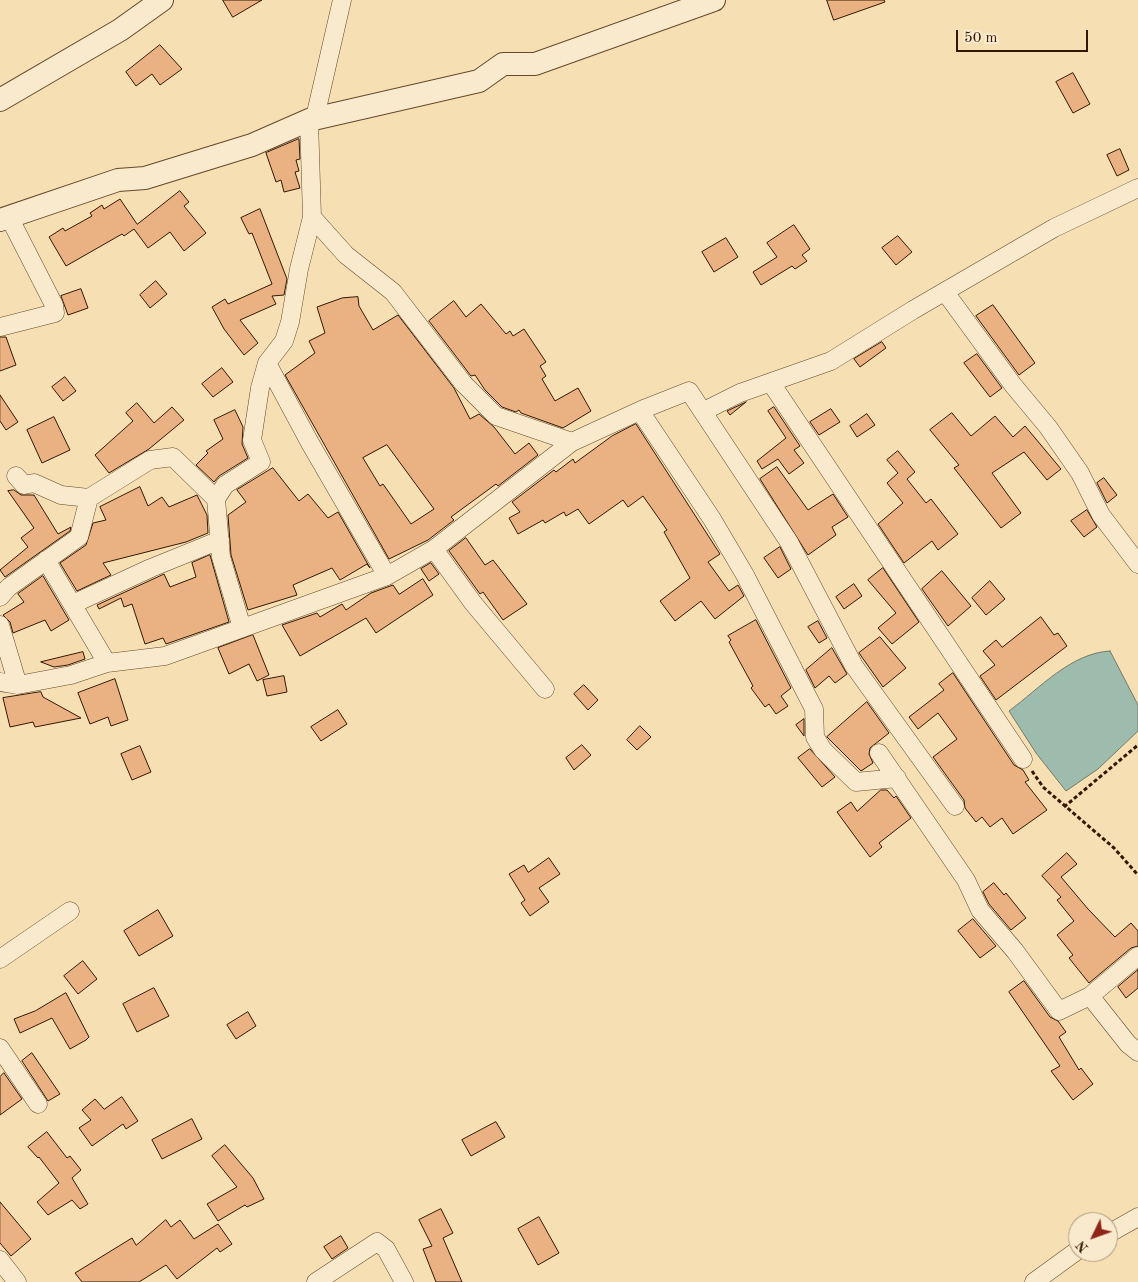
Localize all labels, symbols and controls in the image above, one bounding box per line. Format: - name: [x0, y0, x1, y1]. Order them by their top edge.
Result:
- scale bar: [958, 20, 1090, 52]
- text: 50 m: [964, 31, 998, 46]
- north arrow: [1068, 1212, 1118, 1262]
- text: N: [1074, 1238, 1091, 1255]

